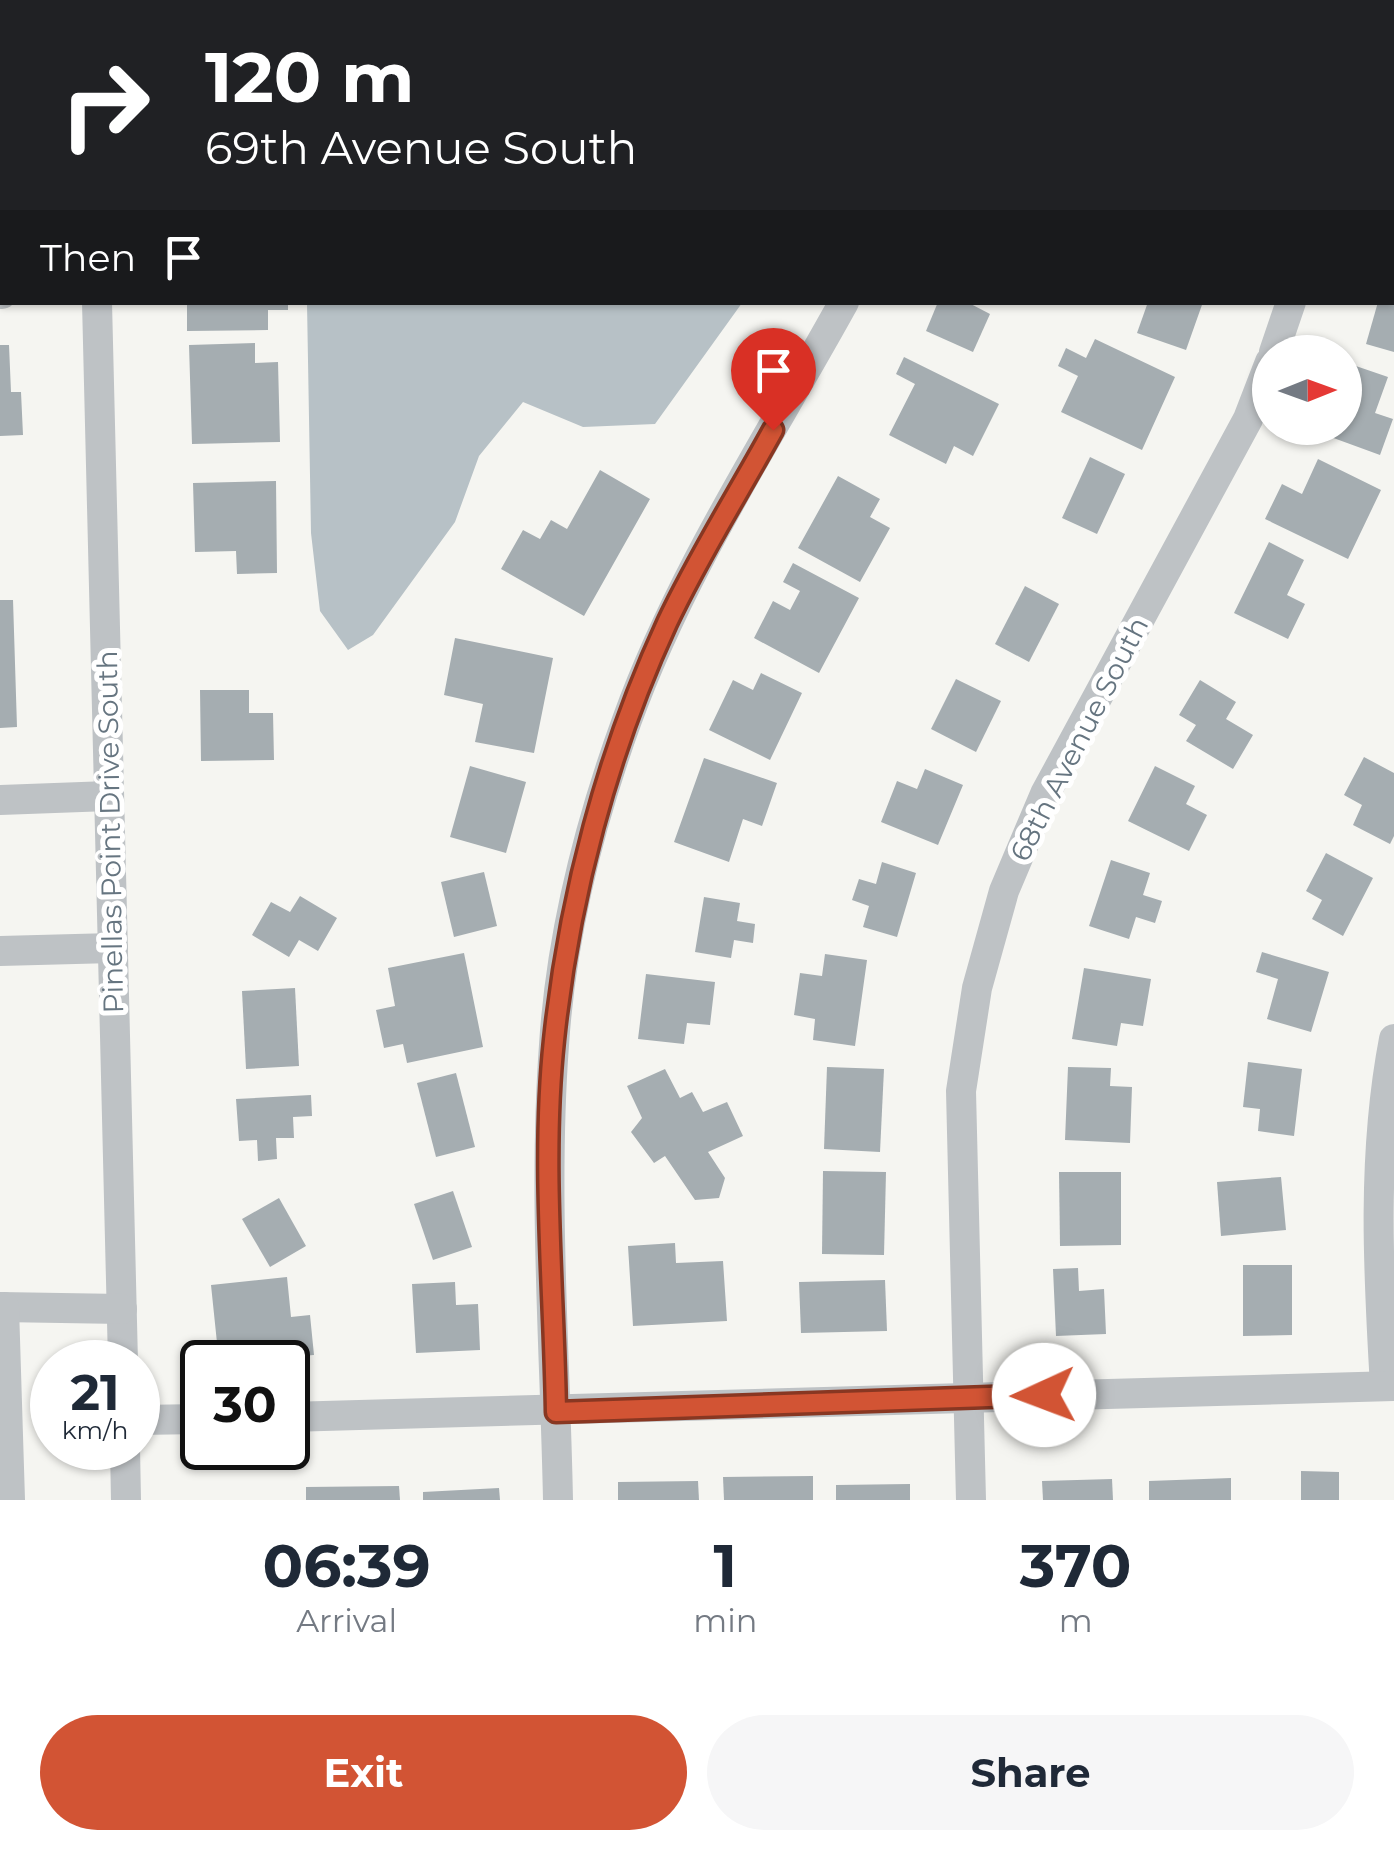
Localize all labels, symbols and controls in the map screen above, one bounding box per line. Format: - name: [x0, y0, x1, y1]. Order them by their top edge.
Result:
- text: 120 m: [205, 34, 415, 120]
- icon: right: [40, 40, 170, 170]
- text: 69th Avenue South: [205, 120, 637, 175]
- icon: arrive: [156, 230, 211, 285]
- text: Then: [40, 234, 136, 281]
- pin: [731, 328, 816, 431]
- north arrow: [1252, 335, 1362, 445]
- map controls: [1252, 335, 1362, 445]
- icon: arrive: [746, 343, 801, 398]
- street label: 68th Avenue South: [1003, 611, 1155, 867]
- street label: Pinellas Point Drive South: [90, 650, 130, 1014]
- speed limit sign: 30: [180, 1340, 310, 1470]
- position arrow: [992, 1343, 1096, 1447]
- text: 21: [70, 1362, 120, 1423]
- text: km/h: [62, 1415, 128, 1445]
- text: 06:39: [262, 1529, 431, 1602]
- text: 1: [714, 1529, 737, 1602]
- text: 370: [1020, 1529, 1132, 1602]
- text: Arrival: [296, 1601, 397, 1640]
- text: min: [693, 1601, 757, 1640]
- text: m: [1059, 1601, 1093, 1640]
- button: Exit: [40, 1715, 687, 1830]
- button: Share: [707, 1715, 1354, 1830]

